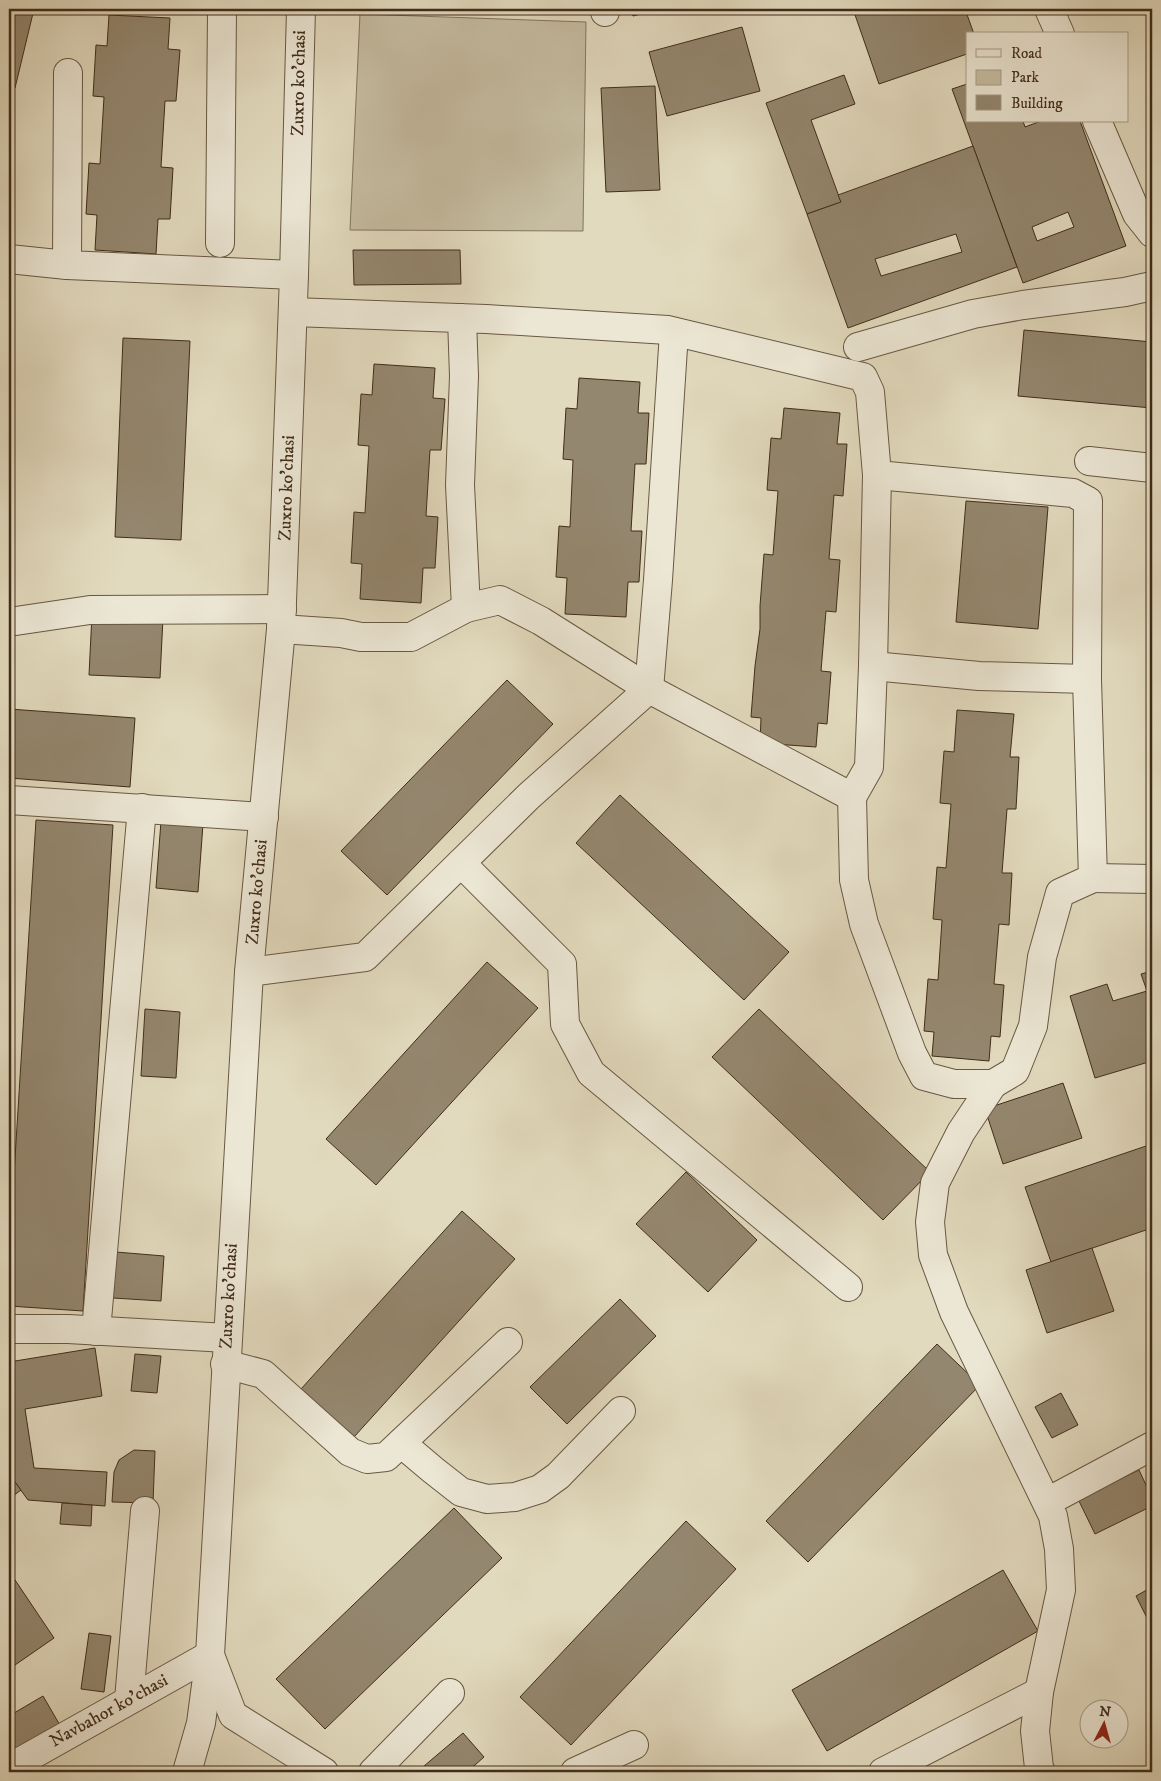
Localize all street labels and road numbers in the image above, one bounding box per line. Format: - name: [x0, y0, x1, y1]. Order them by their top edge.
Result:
- street label: Zuxro ko'chasi: [287, 30, 311, 136]
- street label: Zuxro ko'chasi: [274, 435, 300, 541]
- street label: Zuxro ko'chasi: [241, 838, 273, 946]
- street label: Zuxro ko'chasi: [215, 1243, 243, 1349]
- street label: Navbahor ko'chasi: [46, 1669, 172, 1753]

